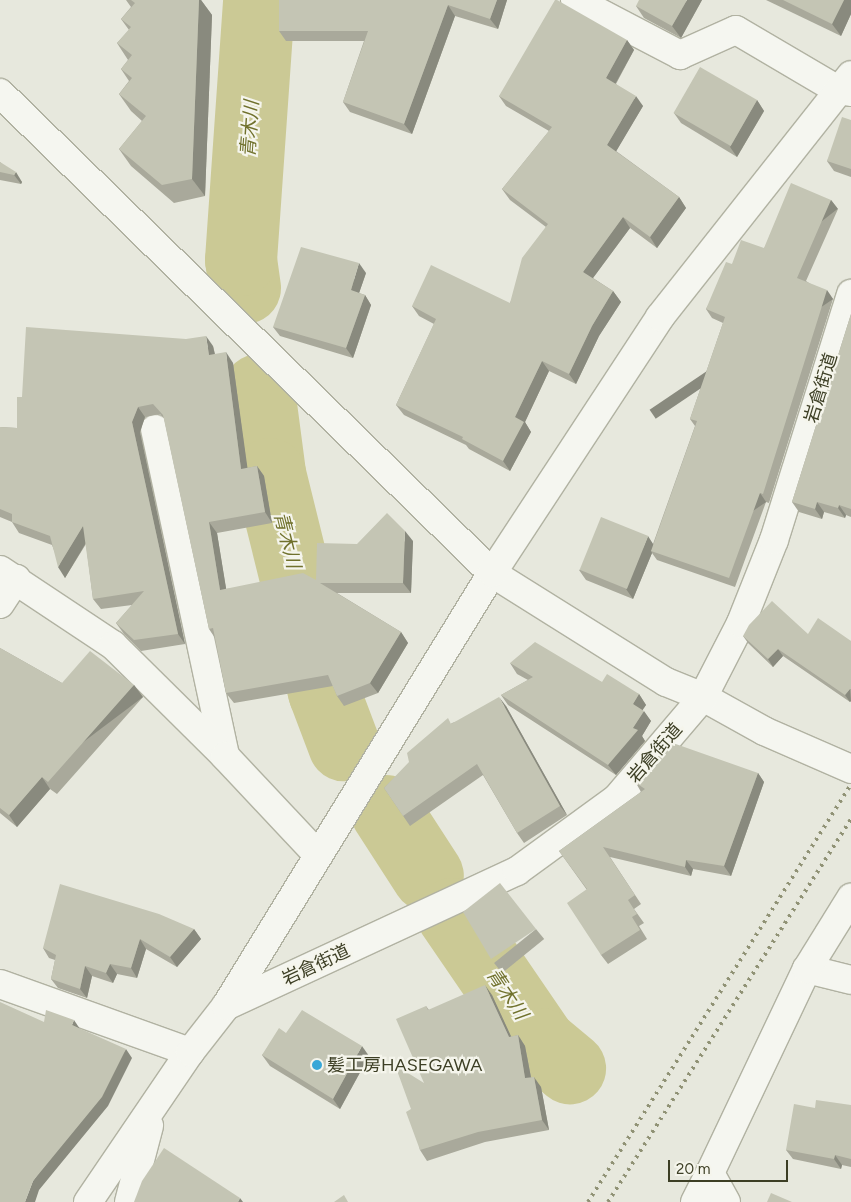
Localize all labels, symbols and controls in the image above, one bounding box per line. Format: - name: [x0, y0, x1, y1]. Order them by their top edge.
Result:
- water label: 青木川: [237, 100, 263, 158]
- street label: 岩倉街道: [800, 350, 842, 426]
- water label: 青木川: [269, 510, 305, 570]
- street label: 岩倉街道: [623, 719, 687, 787]
- street label: 岩倉街道: [279, 940, 353, 990]
- water label: 青木川: [482, 964, 532, 1024]
- place label: 髪工房HASEGAWA: [327, 1054, 482, 1076]
- marker: 髪工房HASEGAWA: [311, 1059, 323, 1071]
- scale bar: [671, 1150, 791, 1182]
- text: 20 m: [676, 1160, 710, 1178]

